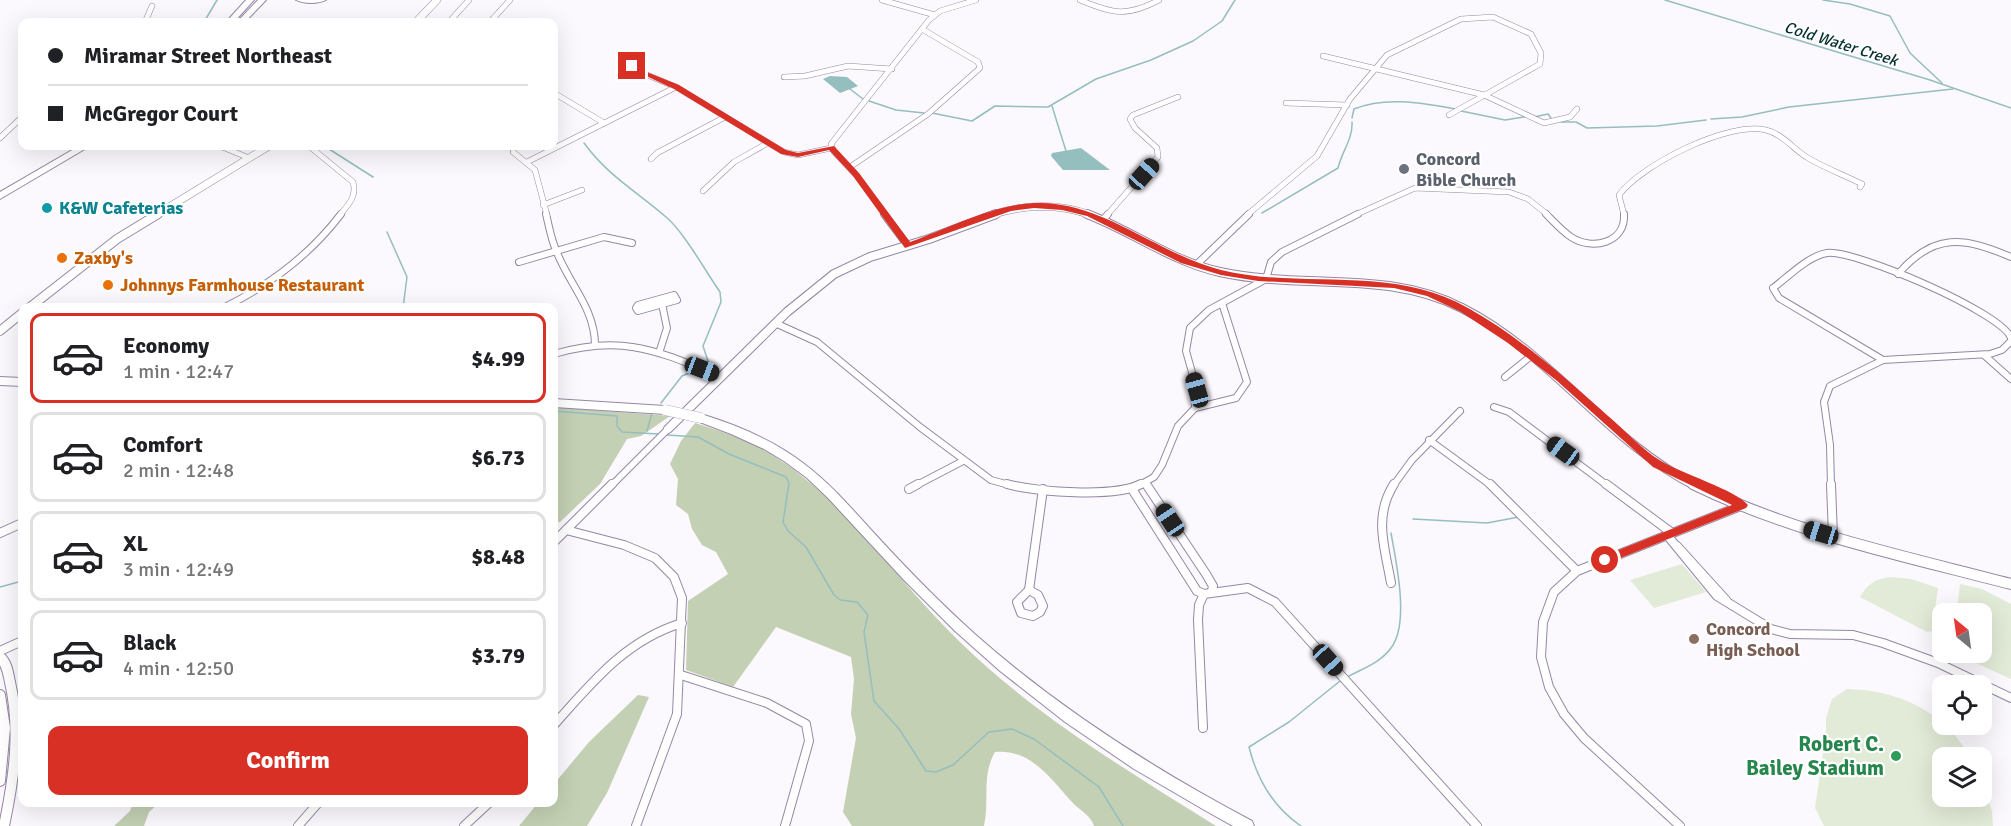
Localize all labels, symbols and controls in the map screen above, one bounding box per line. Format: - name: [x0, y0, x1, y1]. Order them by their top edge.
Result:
- water label: Cold Water Creek: [1782, 17, 1902, 71]
- text: Miramar Street Northeast: [84, 42, 332, 69]
- route end: [618, 52, 645, 79]
- text: McGregor Court: [84, 100, 238, 127]
- place label: Concord Bible Church: [1416, 148, 1516, 191]
- car: [1125, 155, 1163, 193]
- marker: Concord Bible Church: [1397, 162, 1411, 176]
- place label: K&W Cafeterias: [59, 197, 183, 219]
- marker: K&W Cafeterias: [40, 201, 54, 215]
- place label: Zaxby's: [74, 247, 133, 269]
- marker: Zaxby's: [55, 251, 69, 265]
- place label: Johnnys Farmhouse Restaurant: [120, 274, 364, 296]
- marker: Johnnys Farmhouse Restaurant: [101, 278, 115, 292]
- icon: car: [51, 331, 105, 385]
- text: Economy: [123, 332, 209, 359]
- text: $4.99: [471, 345, 525, 372]
- car: [682, 354, 722, 384]
- text: 1 min · 12:47: [123, 359, 234, 384]
- car: [1183, 370, 1211, 410]
- icon: car: [51, 430, 105, 484]
- text: Comfort: [123, 431, 203, 458]
- car: [1543, 433, 1583, 469]
- text: $6.73: [471, 444, 525, 471]
- text: 2 min · 12:48: [123, 458, 234, 483]
- car: [1152, 500, 1188, 540]
- car: [1801, 519, 1841, 547]
- icon: car: [51, 529, 105, 583]
- text: XL: [123, 530, 148, 557]
- text: $8.48: [471, 543, 525, 570]
- route start: [1591, 546, 1618, 573]
- text: 3 min · 12:49: [123, 557, 234, 582]
- north arrow: [1932, 603, 1992, 663]
- map controls: [1932, 603, 1992, 807]
- place label: Concord High School: [1706, 618, 1800, 661]
- icon: car: [51, 628, 105, 682]
- text: Black: [123, 629, 177, 656]
- marker: Concord High School: [1687, 632, 1701, 646]
- car: [1309, 641, 1347, 679]
- text: $3.79: [471, 642, 525, 669]
- text: 4 min · 12:50: [123, 656, 234, 681]
- button: locate: [1932, 675, 1992, 735]
- button: Confirm: [48, 726, 528, 795]
- place label: Robert C. Bailey Stadium: [1746, 731, 1884, 781]
- button: layers: [1932, 747, 1992, 807]
- marker: Robert C. Bailey Stadium: [1889, 749, 1903, 763]

